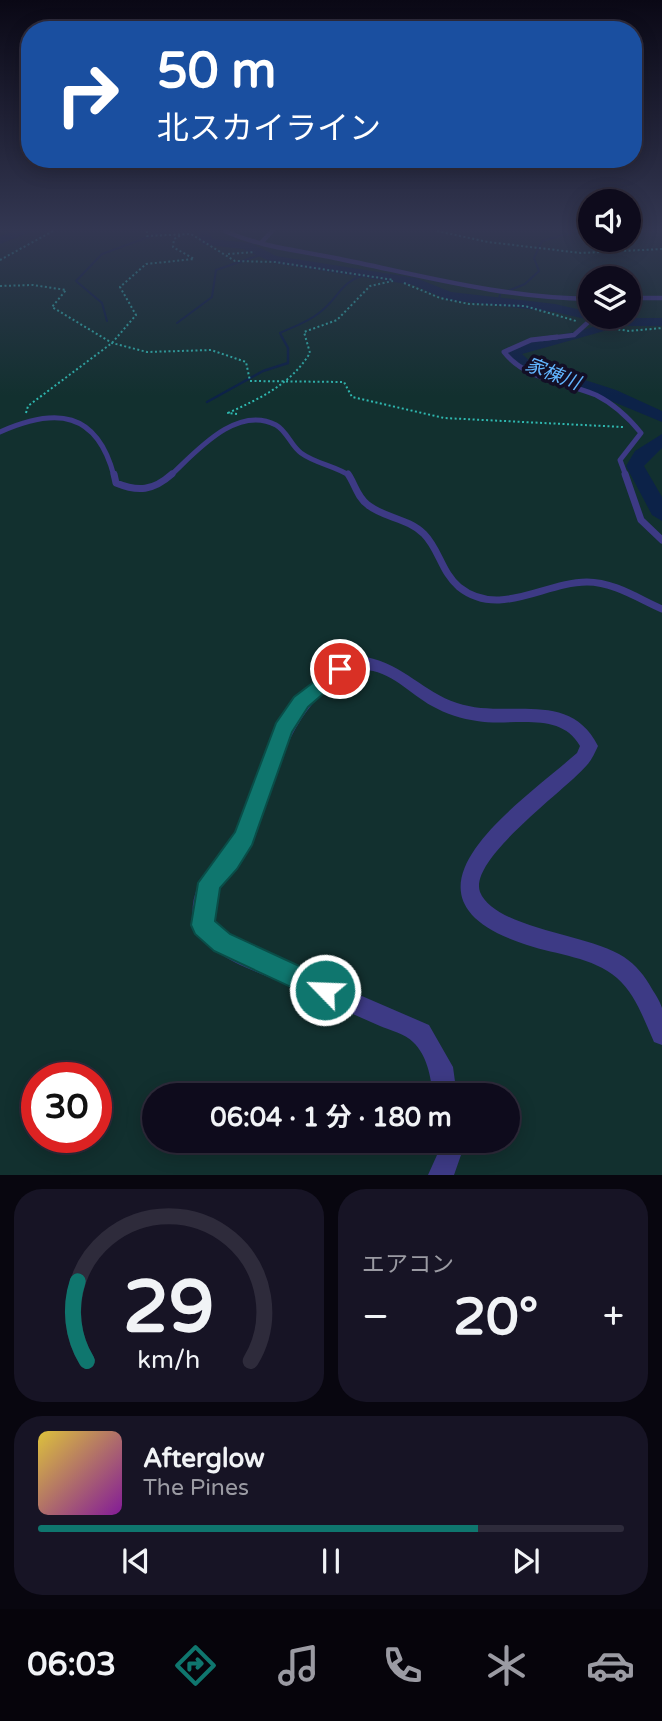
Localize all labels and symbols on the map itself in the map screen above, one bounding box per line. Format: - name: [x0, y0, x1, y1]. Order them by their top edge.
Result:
- water label: 家棟川: [522, 353, 585, 395]
- pin: [310, 639, 370, 699]
- position arrow: [288, 953, 362, 1027]
- speed limit sign: 30: [21, 1062, 112, 1153]

